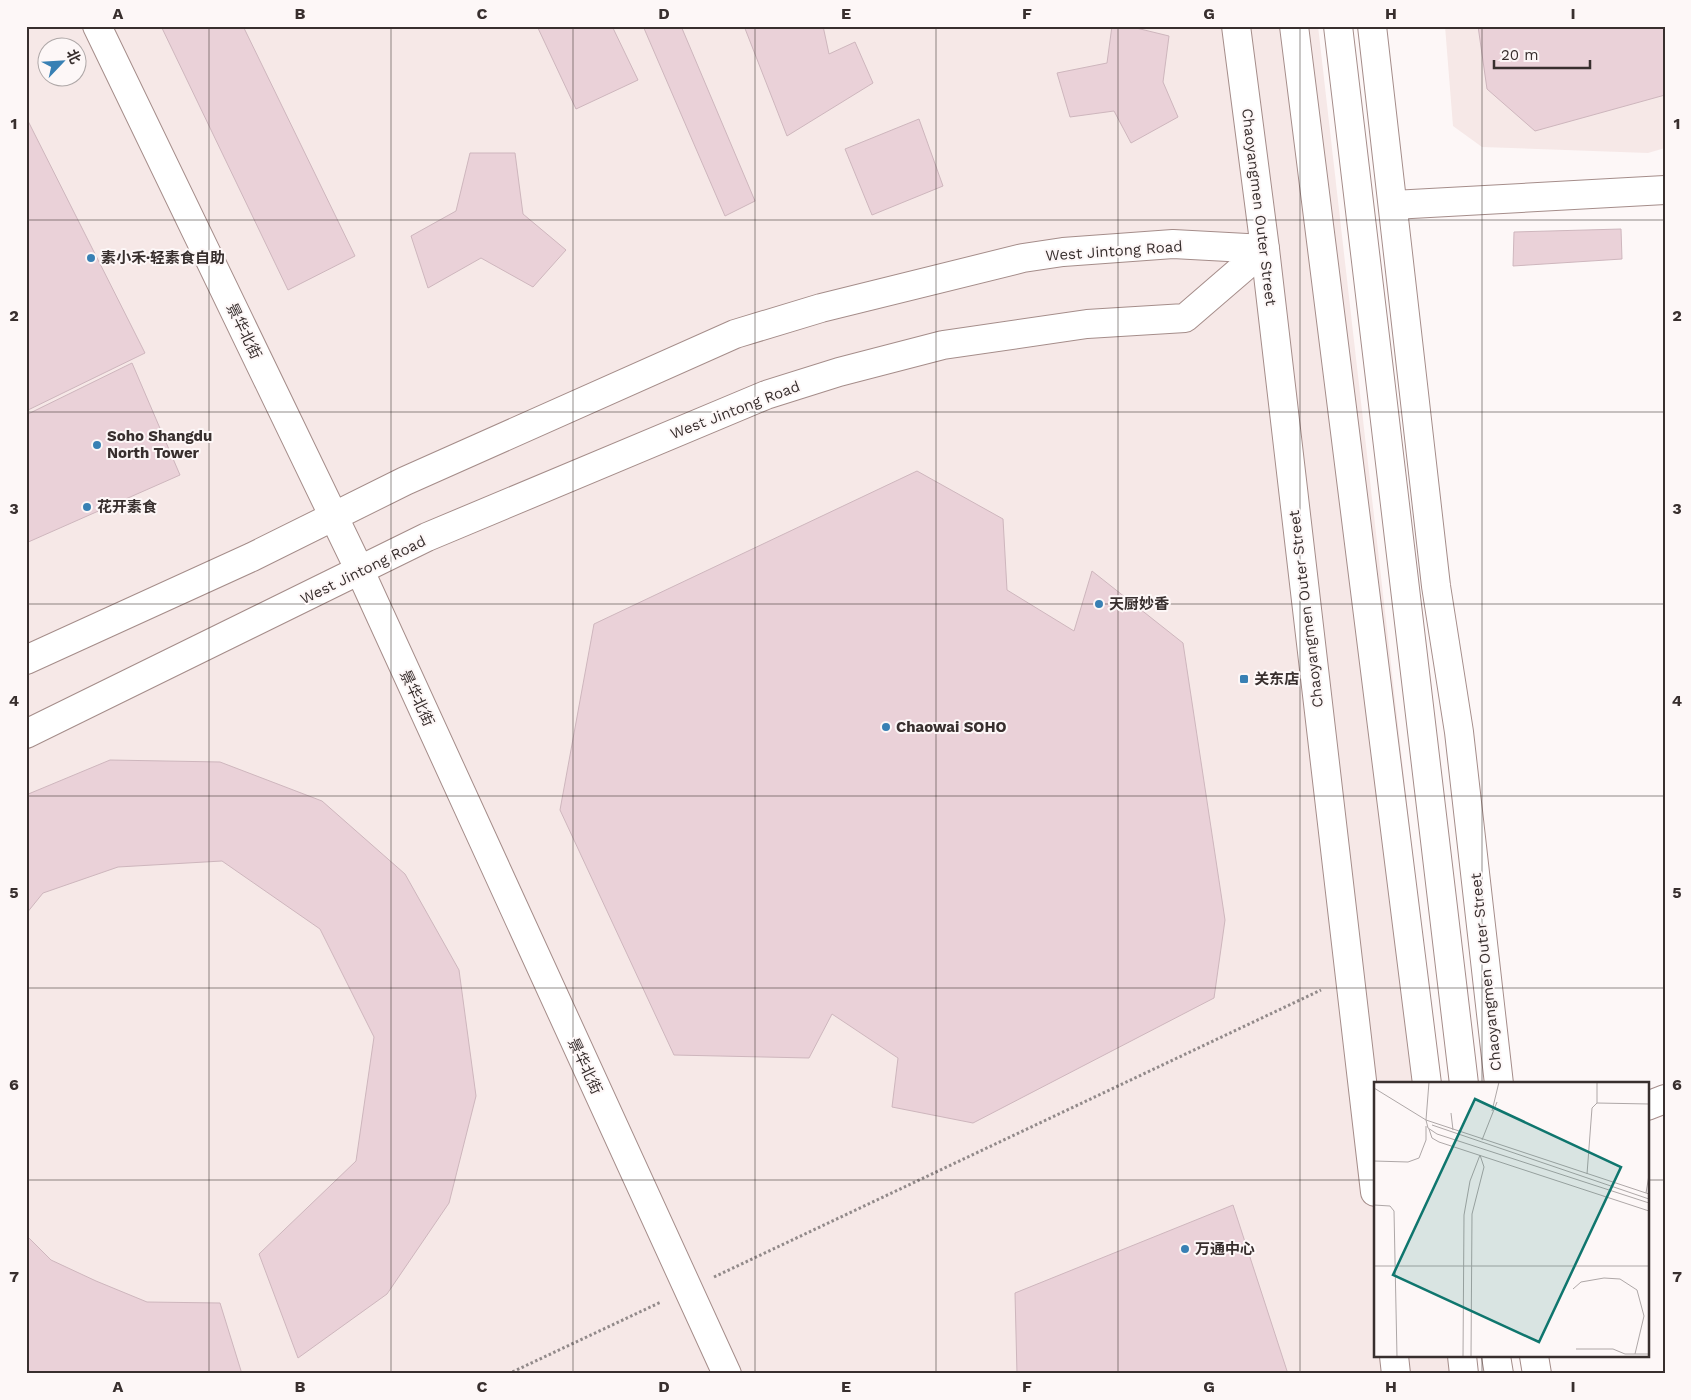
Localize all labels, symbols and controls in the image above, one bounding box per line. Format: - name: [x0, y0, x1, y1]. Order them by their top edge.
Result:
- text: A: [113, 4, 124, 23]
- text: B: [295, 4, 306, 23]
- text: C: [477, 4, 488, 23]
- text: D: [658, 4, 670, 23]
- text: E: [841, 4, 851, 23]
- text: F: [1022, 4, 1032, 23]
- text: G: [1203, 4, 1215, 23]
- text: H: [1385, 4, 1397, 23]
- text: I: [1570, 4, 1576, 23]
- north arrow: [38, 38, 88, 88]
- scale bar: [1494, 38, 1590, 70]
- text: 20 m: [1501, 46, 1539, 64]
- text: 北: [64, 47, 84, 66]
- street label: Chaoyangmen Outer Street: [1238, 107, 1280, 308]
- text: 1: [11, 114, 17, 133]
- text: 1: [1674, 114, 1680, 133]
- street label: West Jintong Road: [1045, 237, 1183, 265]
- place label: 素小禾·轻素食自助: [101, 249, 225, 267]
- marker: 素小禾·轻素食自助: [85, 252, 97, 264]
- street label: 景华北街: [223, 300, 265, 362]
- text: 2: [9, 306, 19, 325]
- text: 2: [1672, 306, 1682, 325]
- street label: West Jintong Road: [668, 377, 802, 443]
- place label: Soho Shangdu North Tower: [107, 427, 212, 462]
- marker: Soho Shangdu North Tower: [91, 439, 103, 451]
- place label: 花开素食: [97, 498, 157, 516]
- text: 3: [9, 499, 19, 518]
- text: 3: [1672, 499, 1682, 518]
- marker: 花开素食: [81, 501, 93, 513]
- street label: Chaoyangmen Outer Street: [1285, 508, 1327, 709]
- street label: West Jintong Road: [297, 532, 429, 608]
- place label: 天厨妙香: [1109, 595, 1169, 613]
- marker: 天厨妙香: [1093, 598, 1105, 610]
- street label: 景华北街: [396, 667, 438, 729]
- place label: 关东店: [1254, 670, 1299, 688]
- marker: 关东店: [1238, 673, 1250, 685]
- text: 4: [9, 691, 19, 710]
- text: 4: [1672, 691, 1682, 710]
- place label: Chaowai SOHO: [896, 718, 1007, 736]
- marker: Chaowai SOHO: [880, 721, 892, 733]
- street label: Chaoyangmen Outer Street: [1467, 871, 1505, 1072]
- text: 5: [9, 883, 19, 902]
- text: 5: [1672, 883, 1682, 902]
- street label: 景华北街: [564, 1035, 606, 1097]
- text: 6: [9, 1075, 19, 1094]
- text: 6: [1672, 1075, 1682, 1094]
- inset map: [1374, 1082, 1648, 1358]
- place label: 万通中心: [1195, 1240, 1255, 1258]
- marker: 万通中心: [1179, 1243, 1191, 1255]
- text: 7: [9, 1267, 19, 1286]
- text: 7: [1672, 1267, 1682, 1286]
- text: A: [113, 1377, 124, 1396]
- text: B: [295, 1377, 306, 1396]
- text: C: [477, 1377, 488, 1396]
- text: D: [658, 1377, 670, 1396]
- text: E: [841, 1377, 851, 1396]
- text: F: [1022, 1377, 1032, 1396]
- text: G: [1203, 1377, 1215, 1396]
- text: H: [1385, 1377, 1397, 1396]
- text: I: [1570, 1377, 1576, 1396]

